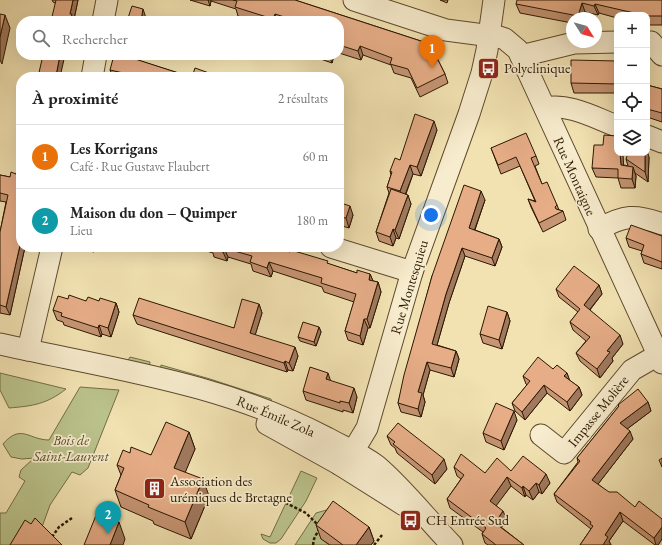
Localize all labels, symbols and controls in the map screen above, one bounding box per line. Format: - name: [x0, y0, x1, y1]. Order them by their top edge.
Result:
- north arrow: [566, 12, 602, 48]
- map controls: [614, 12, 650, 156]
- button: +: [614, 12, 650, 48]
- search box: [16, 16, 344, 60]
- icon: search: [30, 27, 52, 49]
- text: Rechercher: [62, 29, 128, 48]
- pin: 1: [419, 35, 445, 68]
- button: −: [614, 48, 650, 84]
- bus stop icon: Polyclinique: [476, 55, 502, 81]
- place label: Polyclinique: [504, 59, 571, 77]
- button: locate: [614, 84, 650, 120]
- text: À proximité: [32, 87, 118, 109]
- text: 2 résultats: [278, 90, 328, 107]
- button: layers: [614, 120, 650, 156]
- street label: Rue Montaigne: [550, 134, 601, 219]
- text: Les Korrigans: [70, 139, 158, 158]
- text: 1: [42, 148, 48, 165]
- text: 60 m: [303, 148, 328, 165]
- text: Café · Rue Gustave Flaubert: [70, 158, 209, 175]
- text: Maison du don – Quimper: [70, 203, 237, 222]
- your location: [421, 205, 441, 225]
- text: 2: [42, 212, 48, 229]
- text: 180 m: [297, 212, 328, 229]
- text: Lieu: [70, 222, 93, 239]
- street label: Rue Montesquieu: [386, 237, 432, 336]
- street label: Impasse Molière: [564, 371, 633, 450]
- street label: Rue Émile Zola: [234, 391, 318, 441]
- park label: Bois de Saint-Laurent: [32, 431, 110, 465]
- place label: Association des urémiques de Bretagne: [169, 472, 292, 506]
- building icon: Association des urémiques de Bretagne: [142, 476, 168, 502]
- pin: 2: [95, 501, 121, 534]
- bus stop icon: CH Entrée Sud: [397, 507, 423, 533]
- place label: CH Entrée Sud: [426, 511, 510, 529]

